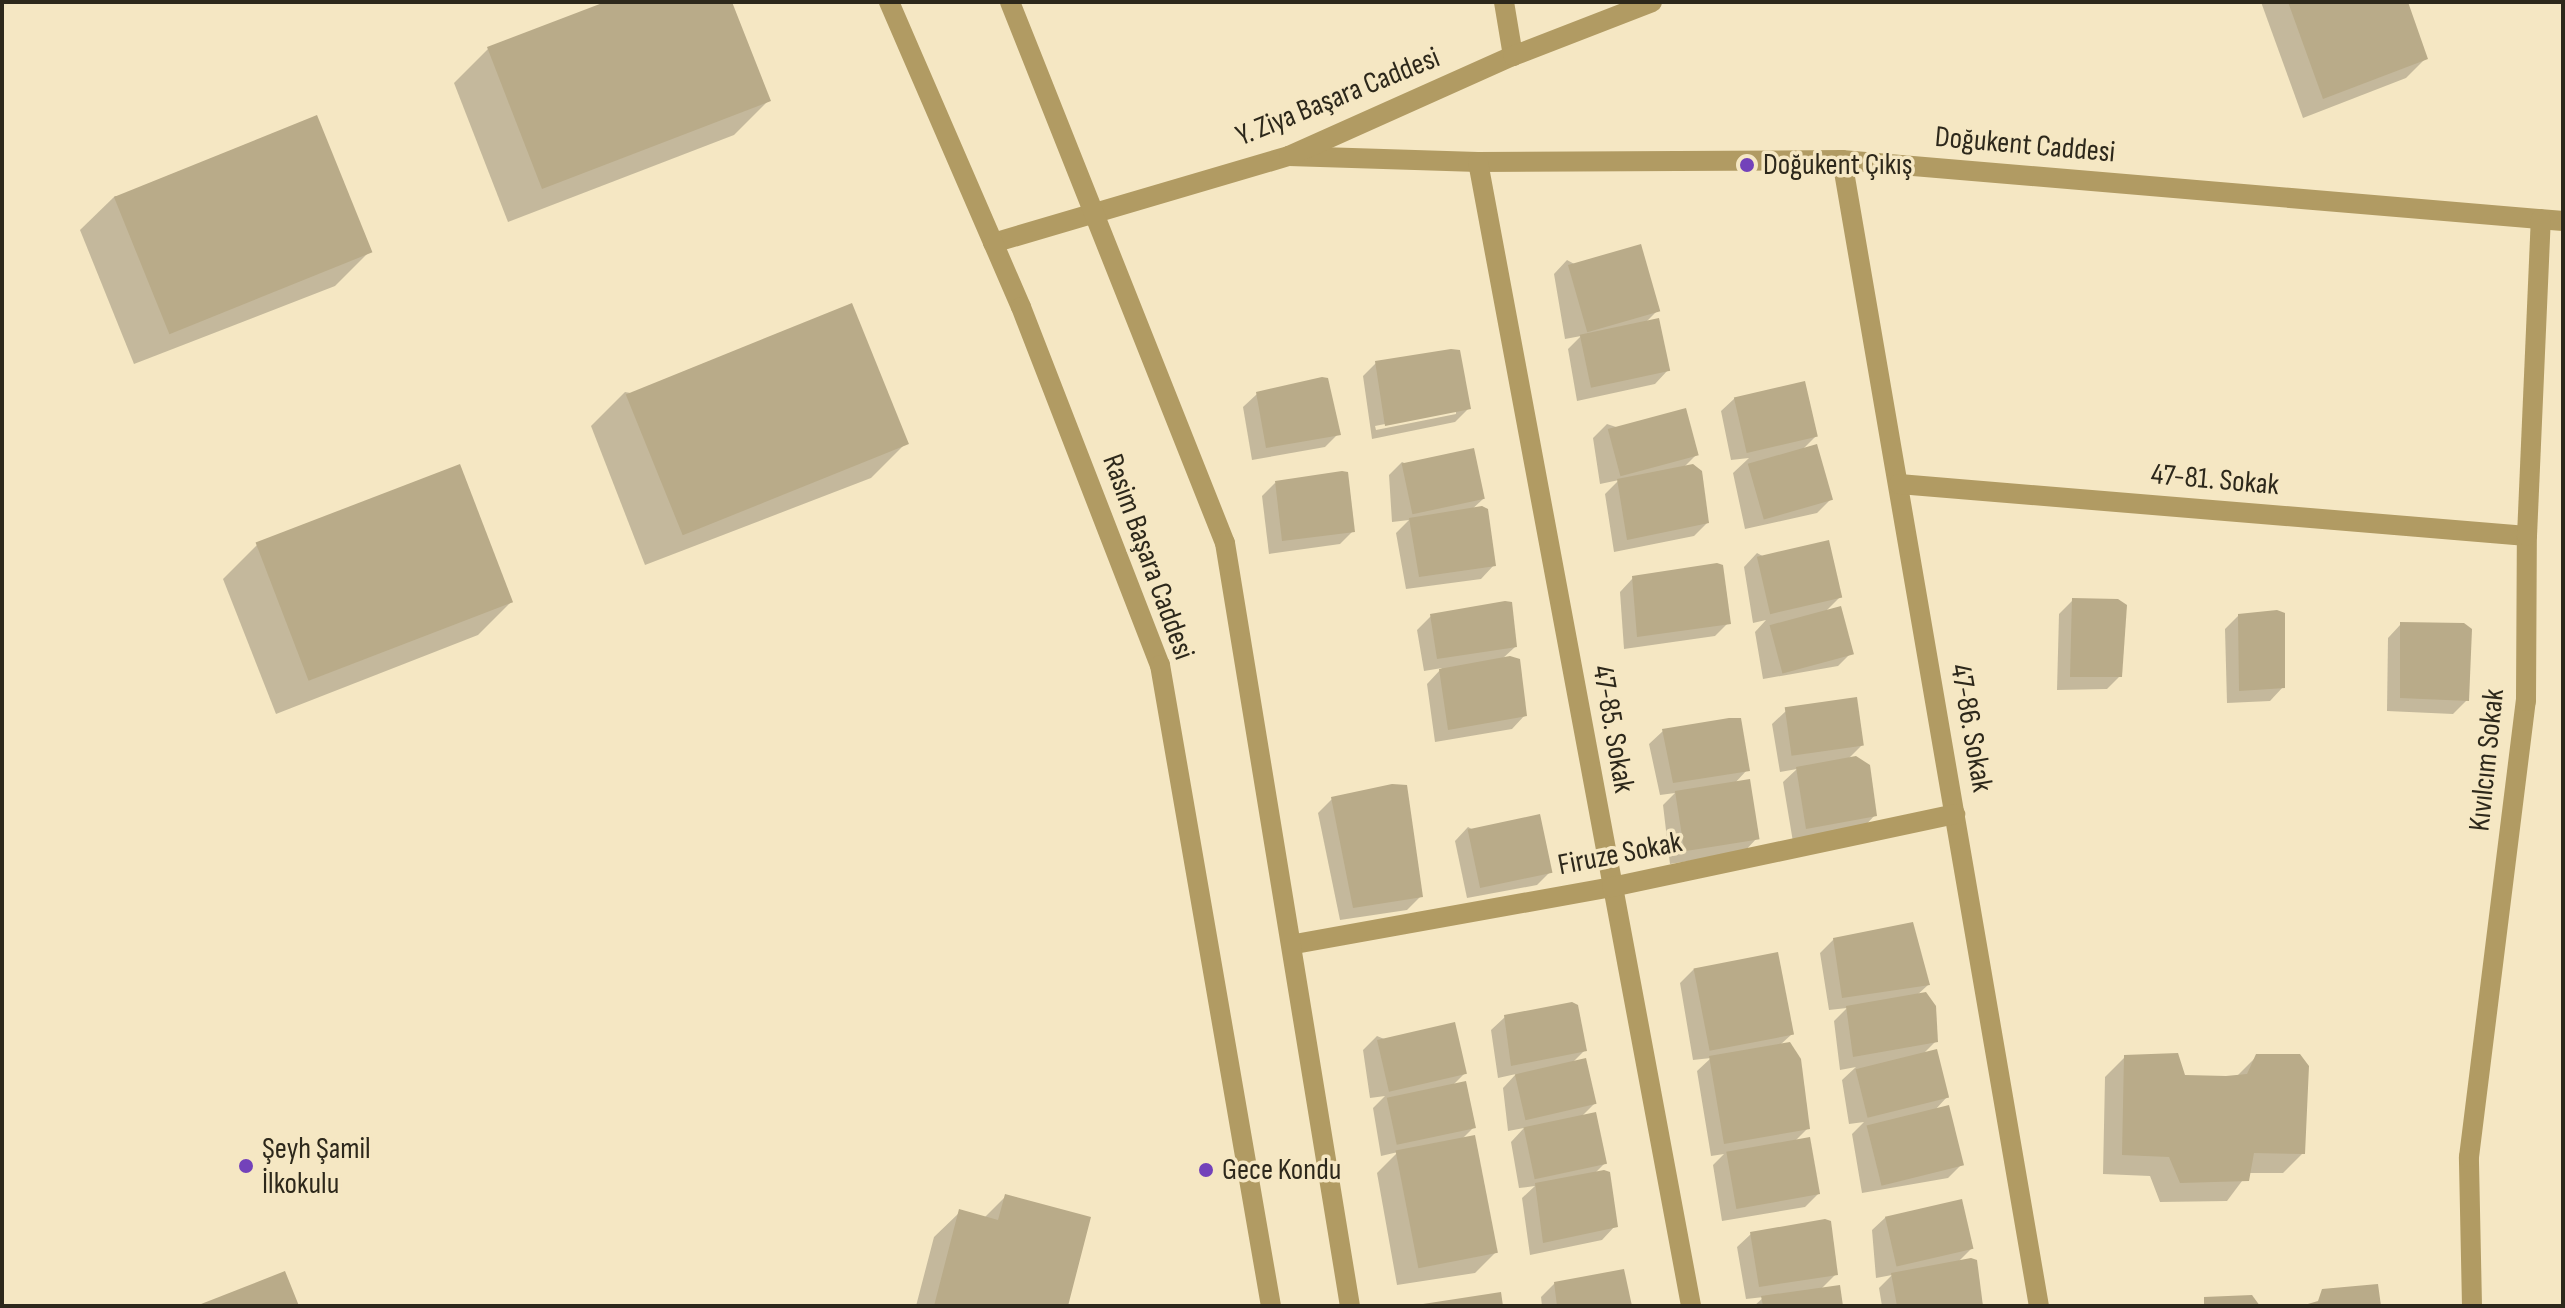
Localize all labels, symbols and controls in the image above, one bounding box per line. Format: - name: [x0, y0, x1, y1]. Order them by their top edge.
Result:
- street label: Y. Ziya Başara Caddesi: [1231, 40, 1445, 154]
- street label: Doğukent Caddesi: [1933, 119, 2117, 171]
- place label: Doğukent Çıkış: [1763, 147, 1912, 183]
- marker: Doğukent Çıkış: [1738, 156, 1756, 174]
- street label: Rasim Başara Caddesi: [1094, 449, 1202, 665]
- street label: 47-81. Sokak: [2149, 456, 2281, 504]
- street label: 47-86. Sokak: [1942, 661, 2000, 795]
- street label: 47-85. Sokak: [1584, 662, 1642, 796]
- street label: Kıvılcım Sokak: [2462, 687, 2512, 833]
- street label: Firuze Sokak: [1555, 824, 1685, 884]
- place label: Şeyh Şamil İlkokulu: [262, 1131, 371, 1202]
- place label: Gece Kondu: [1222, 1152, 1341, 1188]
- marker: Şeyh Şamil İlkokulu: [237, 1157, 255, 1175]
- marker: Gece Kondu: [1197, 1161, 1215, 1179]

